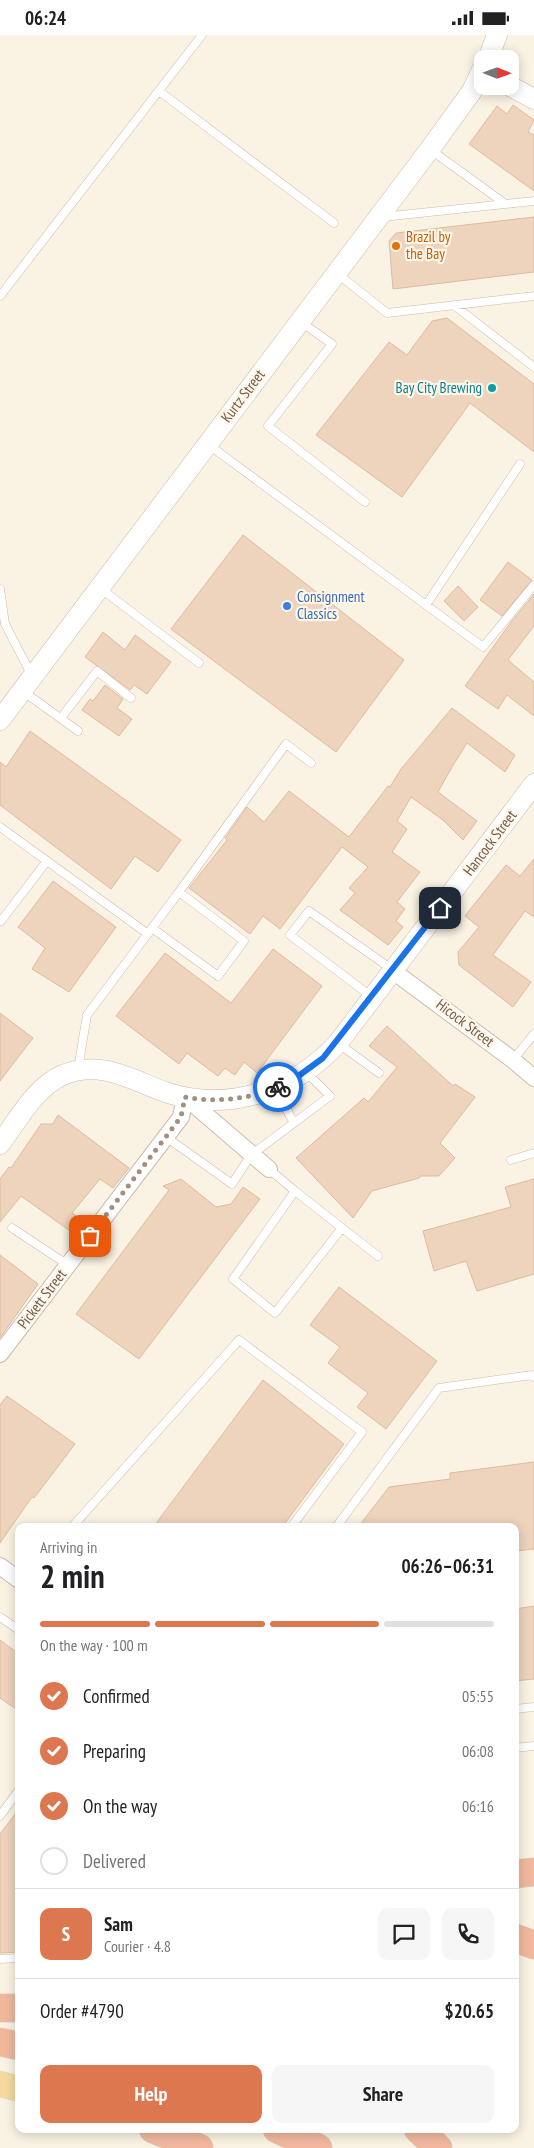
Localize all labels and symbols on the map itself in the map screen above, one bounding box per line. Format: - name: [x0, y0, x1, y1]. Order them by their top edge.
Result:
- north arrow: [474, 50, 519, 95]
- place label: Brazil by the Bay: [406, 227, 451, 263]
- marker: Brazil by the Bay: [390, 240, 402, 252]
- street label: Kurtz Street: [217, 365, 269, 426]
- place label: Bay City Brewing: [396, 378, 482, 397]
- marker: Bay City Brewing: [486, 382, 498, 394]
- place label: Consignment Classics: [297, 587, 365, 623]
- marker: Consignment Classics: [281, 600, 293, 612]
- street label: Hancock Street: [459, 806, 520, 879]
- pin: [419, 887, 461, 929]
- street label: Hicock Street: [432, 995, 498, 1051]
- courier: [253, 1062, 303, 1112]
- pin: [69, 1215, 111, 1257]
- street label: Pickett Street: [13, 1265, 70, 1332]

